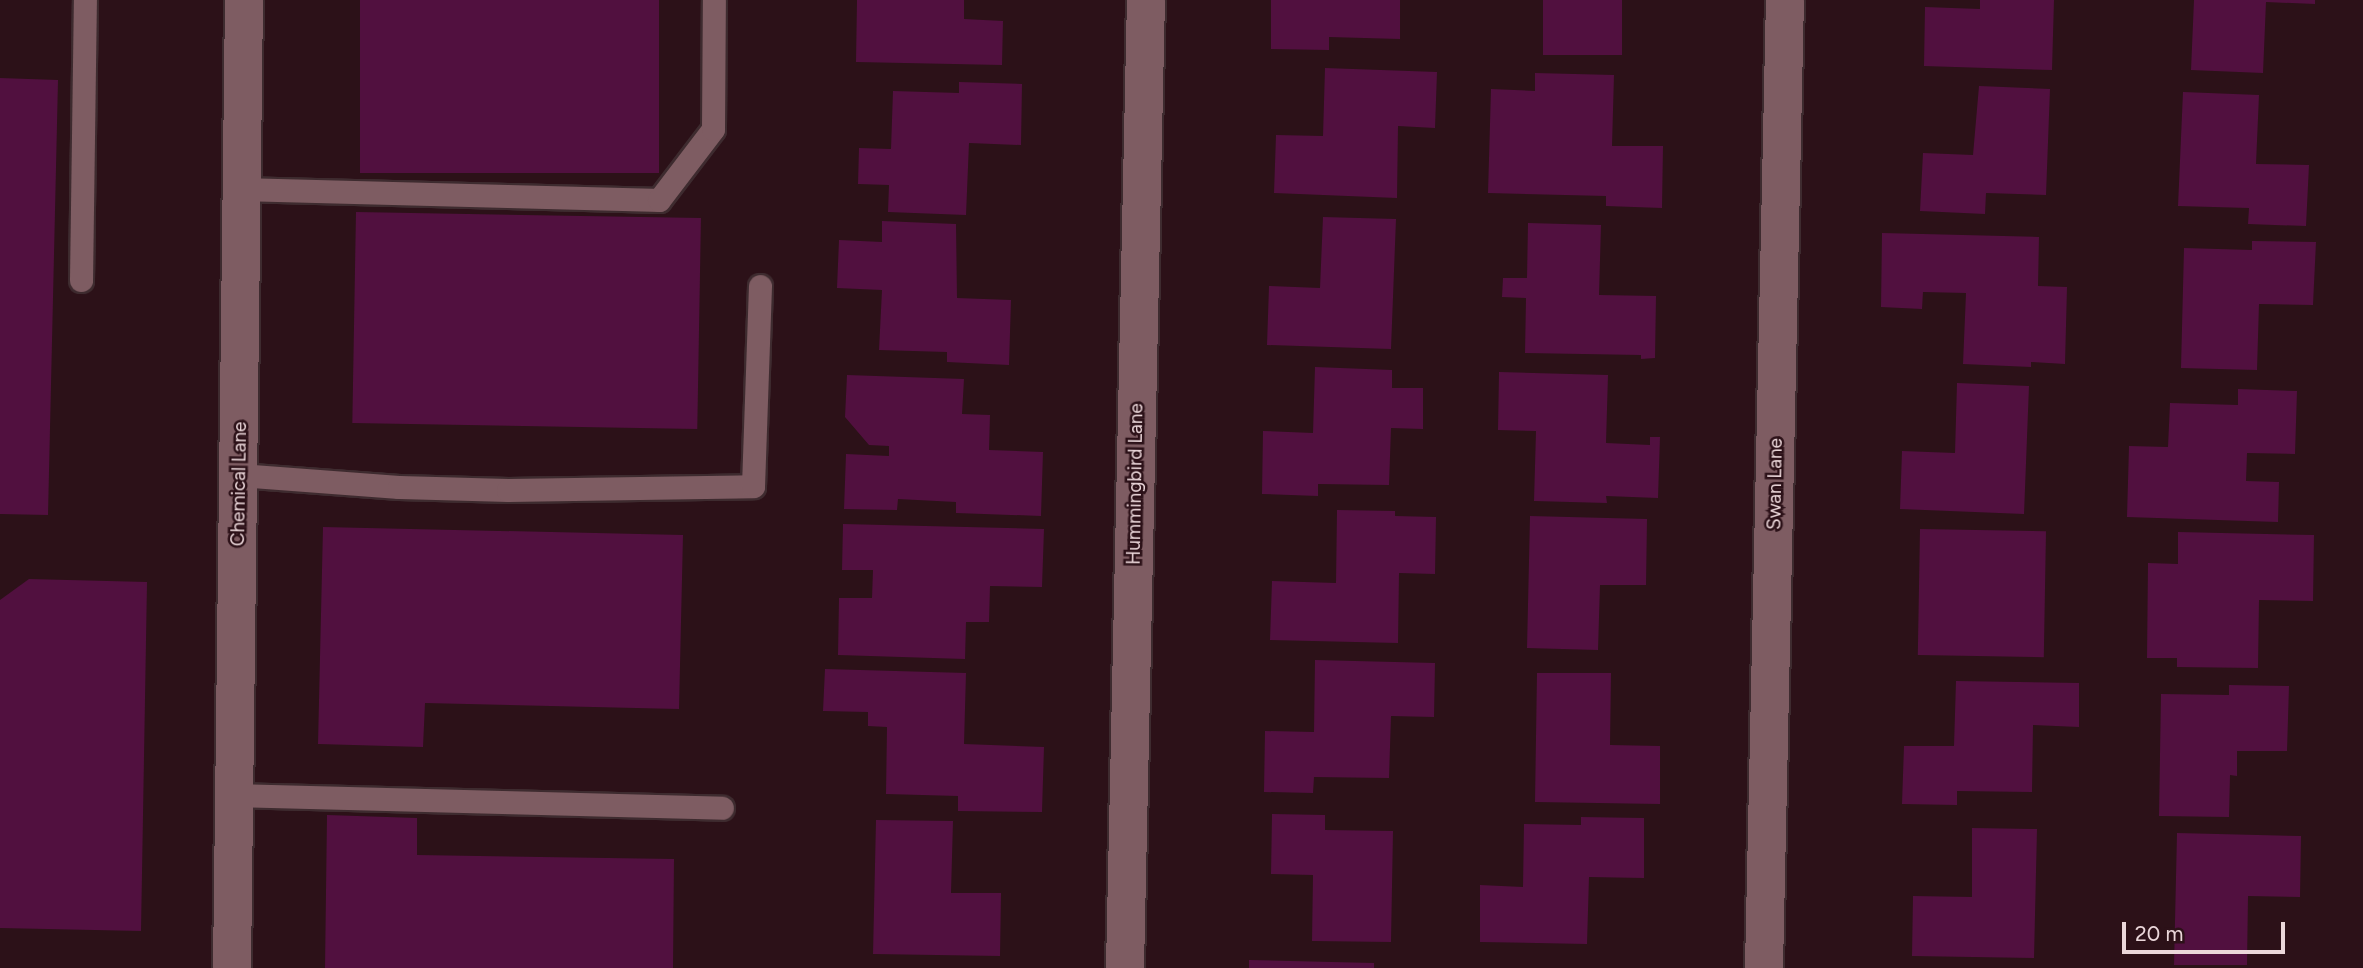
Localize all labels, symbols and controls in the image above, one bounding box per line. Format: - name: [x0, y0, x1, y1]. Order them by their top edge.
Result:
- street label: Hummingbird Lane: [1122, 403, 1148, 565]
- street label: Chemical Lane: [227, 421, 251, 547]
- street label: Swan Lane: [1763, 438, 1787, 530]
- scale bar: [2125, 908, 2288, 952]
- text: 20 m: [2135, 921, 2183, 946]

